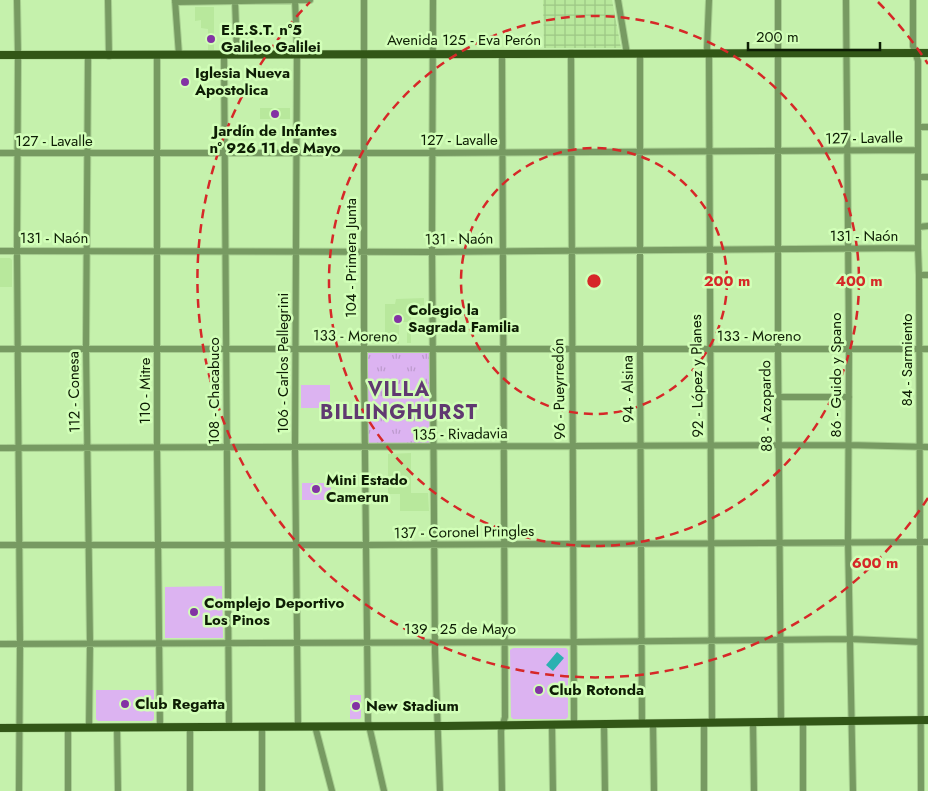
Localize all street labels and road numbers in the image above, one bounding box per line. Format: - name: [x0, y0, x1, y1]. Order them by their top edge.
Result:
- street label: Avenida 125 - Eva Perón: [387, 29, 541, 51]
- street label: 127 - Lavalle: [825, 126, 903, 150]
- street label: 127 - Lavalle: [420, 129, 498, 151]
- street label: 127 - Lavalle: [15, 130, 93, 152]
- street label: 104 - Primera Junta: [340, 198, 362, 318]
- street label: 131 - Naón: [830, 225, 898, 247]
- street label: 131 - Naón: [20, 227, 88, 249]
- street label: 131 - Naón: [424, 227, 494, 251]
- street label: 106 - Carlos Pellegrini: [272, 293, 294, 433]
- street label: 86 - Guido y Spano: [825, 313, 847, 437]
- street label: 92 - López y Planes: [685, 314, 709, 438]
- street label: 84 - Sarmiento: [896, 314, 918, 406]
- street label: 133 - Moreno: [313, 324, 397, 348]
- street label: 133 - Moreno: [717, 325, 801, 347]
- street label: 108 - Chacabuco: [203, 337, 225, 445]
- street label: 96 - Pueyrredón: [547, 338, 571, 440]
- street label: 112 - Conesa: [62, 351, 86, 433]
- street label: 94 - Alsina: [616, 355, 640, 423]
- street label: 110 - Mitre: [134, 357, 156, 424]
- street label: 88 - Azopardo: [754, 360, 778, 452]
- street label: 135 - Rivadavia: [412, 422, 508, 446]
- street label: 137 - Coronel Pringles: [394, 520, 534, 544]
- street label: 139 - 25 de Mayo: [404, 618, 516, 640]

